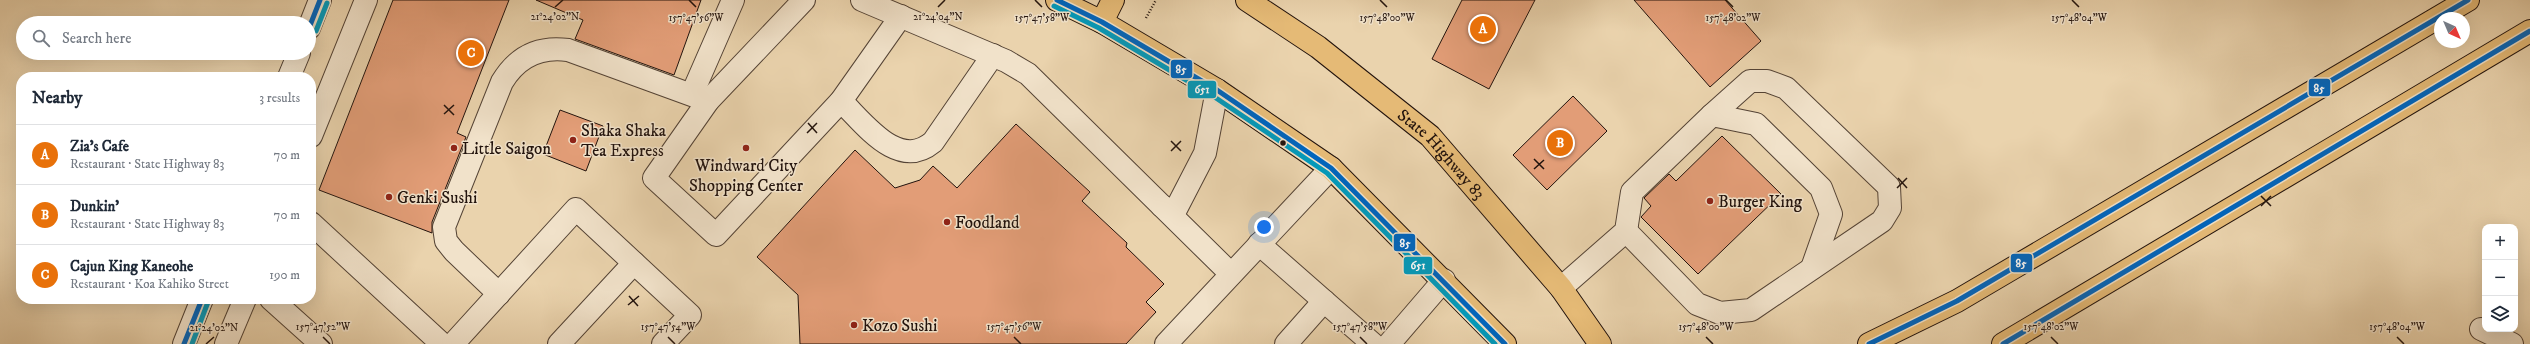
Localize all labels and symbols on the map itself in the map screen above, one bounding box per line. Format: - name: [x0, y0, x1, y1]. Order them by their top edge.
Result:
- text: 21°24'02"N: [531, 11, 579, 23]
- text: 21°24'04"N: [913, 11, 963, 23]
- text: 157°47'56"W: [669, 12, 724, 24]
- text: 157°47'58"W: [1015, 12, 1070, 24]
- text: 157°48'00"W: [1359, 12, 1415, 24]
- text: 157°48'02"W: [1706, 12, 1761, 24]
- text: 157°48'04"W: [2051, 12, 2108, 24]
- north arrow: [2434, 12, 2470, 48]
- pin: A: [1470, 14, 1496, 44]
- pin: C: [458, 38, 484, 68]
- line badge: 85: [1170, 59, 1193, 79]
- text: 85: [1176, 63, 1187, 77]
- line badge: 85: [2308, 78, 2331, 97]
- line badge: 651: [1187, 80, 1217, 99]
- text: 85: [2314, 82, 2325, 96]
- text: 651: [1194, 83, 1210, 97]
- street label: State Highway 83: [1393, 104, 1490, 204]
- place label: Shaka Shaka Tea Express: [581, 120, 667, 162]
- pin: B: [1547, 128, 1573, 158]
- marker: Shaka Shaka Tea Express: [568, 135, 578, 145]
- place label: Little Saigon: [462, 138, 551, 160]
- unlabelled marker: [1278, 138, 1288, 148]
- marker: Little Saigon: [449, 143, 459, 153]
- marker: Windward City Shopping Center: [741, 143, 751, 153]
- place label: Windward City Shopping Center: [689, 155, 804, 197]
- place label: Genki Sushi: [397, 187, 477, 209]
- place label: Burger King: [1718, 191, 1803, 213]
- marker: Genki Sushi: [384, 192, 394, 202]
- marker: Burger King: [1705, 196, 1715, 206]
- place label: Foodland: [955, 212, 1020, 234]
- marker: Foodland: [942, 217, 952, 227]
- your location: [1254, 217, 1274, 237]
- line badge: 85: [1393, 233, 1416, 252]
- text: 85: [1400, 237, 1411, 251]
- line badge: 85: [2010, 253, 2033, 273]
- line badge: 651: [1403, 256, 1433, 275]
- text: 85: [2016, 257, 2027, 271]
- text: 651: [1410, 259, 1426, 273]
- place label: Kozo Sushi: [862, 315, 937, 337]
- marker: Kozo Sushi: [849, 320, 859, 330]
- text: 157°47'52"W: [296, 321, 351, 333]
- text: 157°47'54"W: [641, 321, 696, 333]
- text: 157°47'56"W: [987, 321, 1042, 333]
- text: 157°47'58"W: [1333, 321, 1388, 333]
- text: 157°48'00"W: [1678, 321, 1734, 333]
- text: 157°48'02"W: [2024, 321, 2079, 333]
- text: 157°48'04"W: [2369, 321, 2426, 333]
- text: 21°24'02"N: [190, 322, 238, 334]

